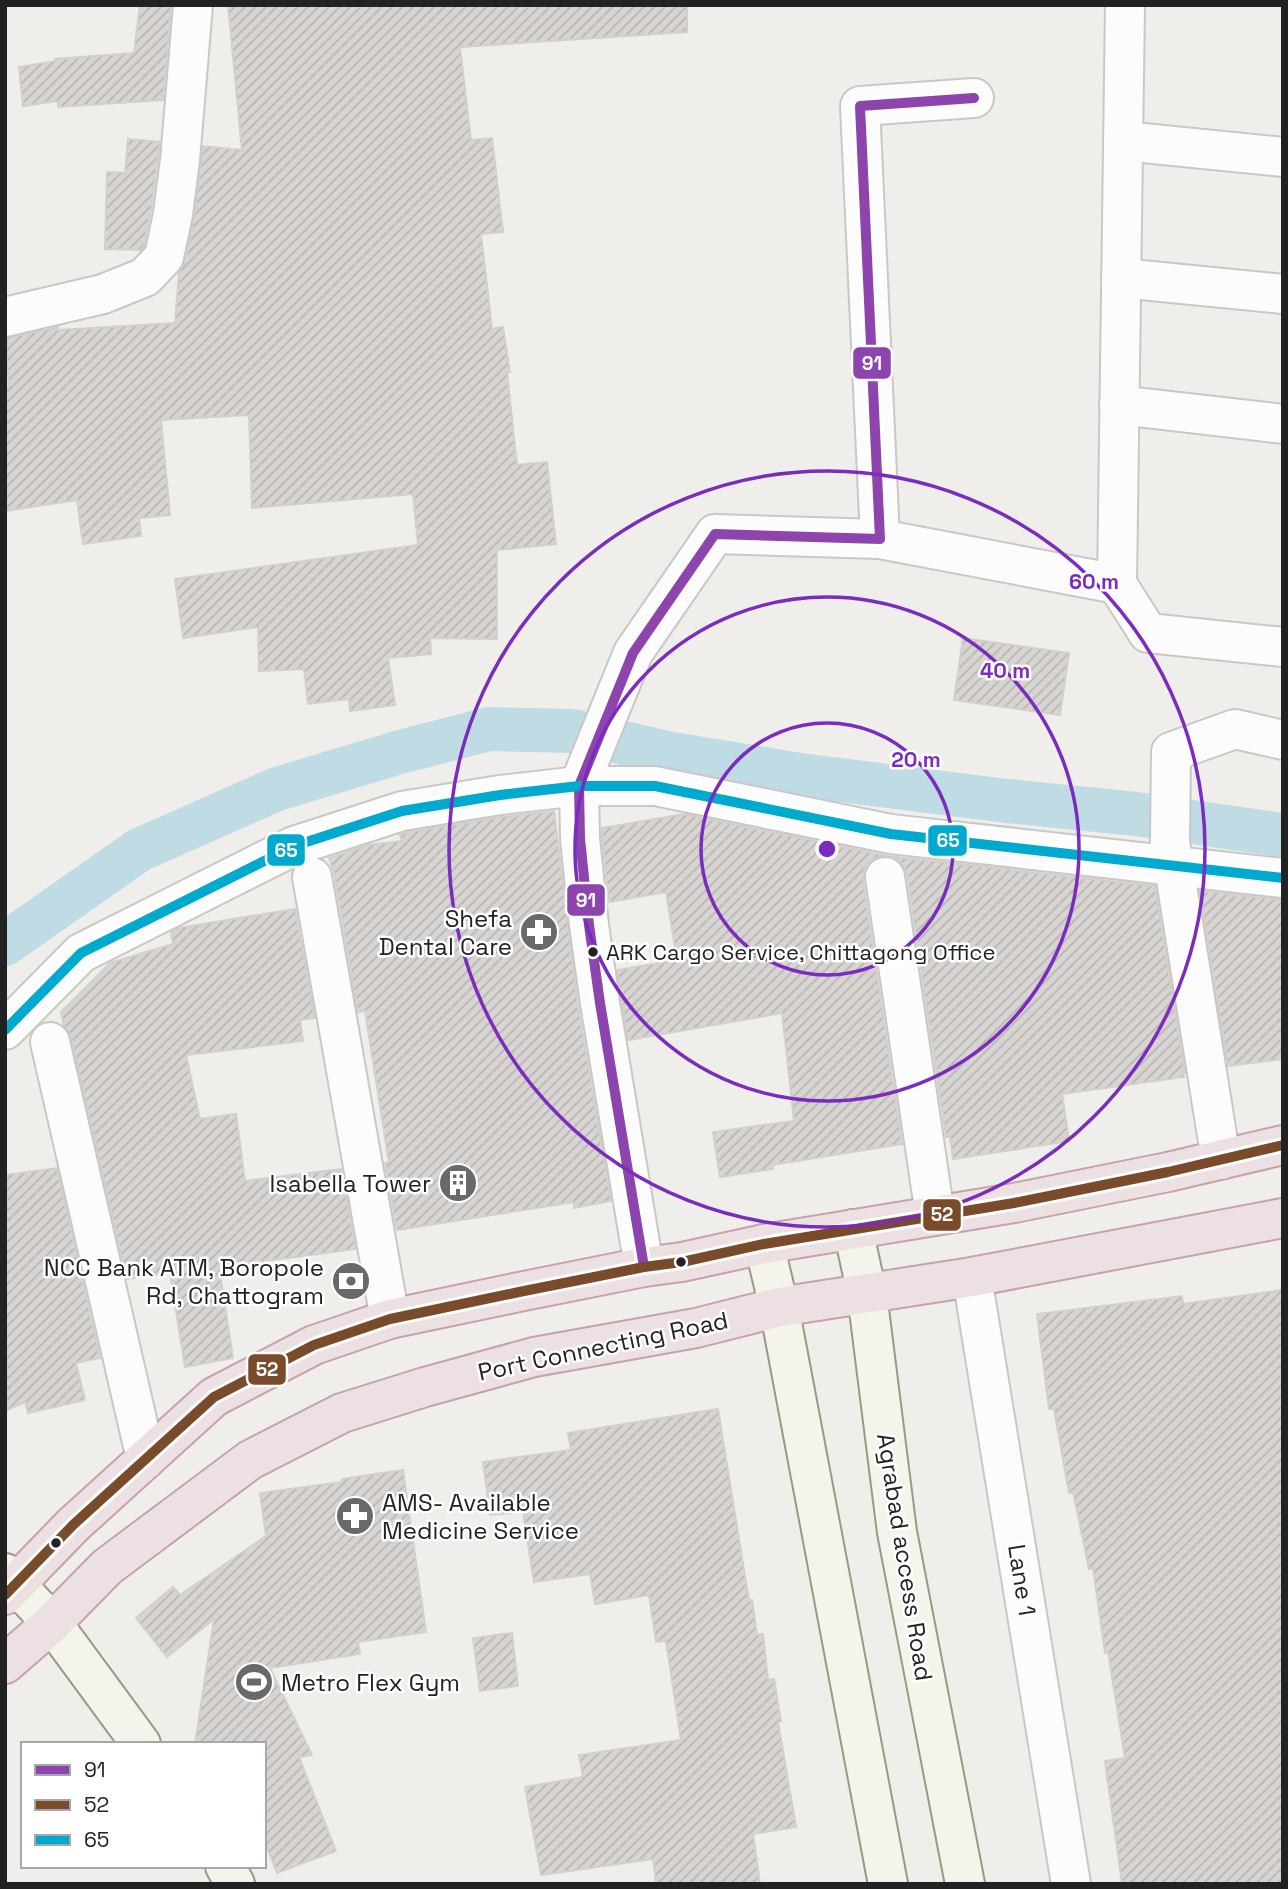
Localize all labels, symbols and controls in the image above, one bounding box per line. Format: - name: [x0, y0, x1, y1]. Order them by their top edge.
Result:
- line badge: 91: [852, 346, 892, 380]
- text: 91: [862, 351, 882, 376]
- text: 60 m: [1069, 568, 1119, 595]
- text: 40 m: [980, 657, 1030, 684]
- text: 20 m: [891, 746, 941, 773]
- line badge: 65: [927, 824, 968, 857]
- text: 65: [936, 828, 960, 853]
- line badge: 65: [266, 833, 306, 867]
- centre of rings: [815, 837, 839, 861]
- text: 65: [274, 838, 298, 863]
- line badge: 91: [566, 883, 606, 917]
- text: 91: [576, 888, 596, 913]
- place label: Shefa Dental Care: [379, 903, 512, 962]
- pharmacy icon: Shefa Dental Care: [518, 911, 560, 953]
- place label: ARK Cargo Service, Chittagong Office: [606, 938, 995, 966]
- marker: ARK Cargo Service, Chittagong Office: [586, 945, 600, 959]
- building icon: Isabella Tower: [437, 1162, 479, 1204]
- place label: Isabella Tower: [269, 1168, 431, 1199]
- line badge: 52: [922, 1198, 962, 1232]
- text: 52: [931, 1202, 953, 1227]
- place label: NCC Bank ATM, Boropole Rd, Chattogram: [44, 1252, 324, 1311]
- unlabelled marker: [674, 1255, 688, 1269]
- bank icon: NCC Bank ATM, Boropole Rd, Chattogram: [330, 1260, 372, 1302]
- street label: Port Connecting Road: [475, 1304, 731, 1388]
- line badge: 52: [247, 1353, 287, 1386]
- text: 52: [256, 1357, 278, 1382]
- street label: Agrabad access Road: [870, 1431, 940, 1683]
- place label: AMS- Available Medicine Service: [382, 1487, 579, 1546]
- pharmacy icon: AMS- Available Medicine Service: [334, 1495, 376, 1537]
- unlabelled marker: [49, 1536, 63, 1550]
- street label: Lane 1: [1001, 1542, 1043, 1618]
- sports icon: Metro Flex Gym: [233, 1661, 275, 1703]
- place label: Metro Flex Gym: [281, 1667, 460, 1698]
- legend: [21, 1742, 266, 1868]
- text: 91: [84, 1756, 106, 1783]
- text: 52: [84, 1791, 109, 1818]
- text: 65: [84, 1826, 109, 1853]

